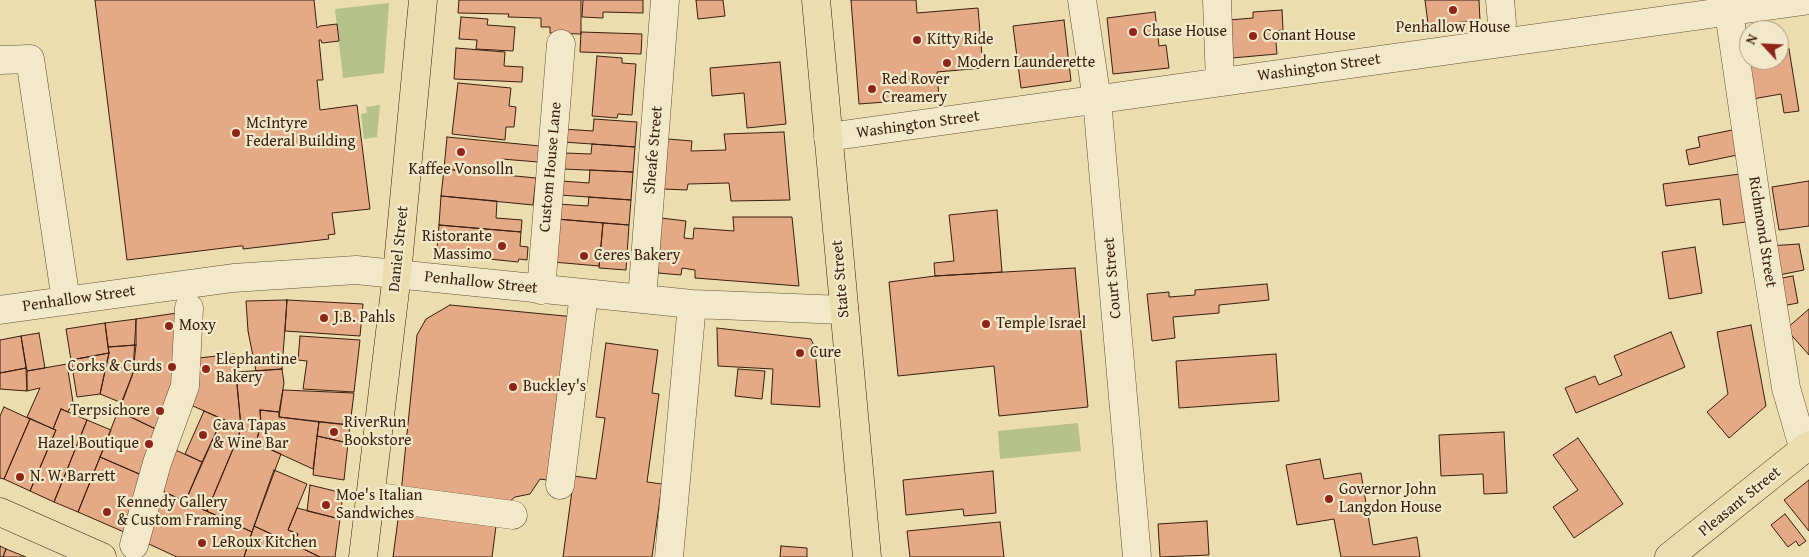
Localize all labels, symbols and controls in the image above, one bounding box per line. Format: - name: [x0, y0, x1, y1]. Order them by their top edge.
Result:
- marker: Penhallow House: [1447, 4, 1459, 16]
- place label: Penhallow House: [1396, 18, 1510, 38]
- north arrow: [1739, 20, 1789, 70]
- place label: Chase House: [1143, 22, 1227, 42]
- marker: Chase House: [1127, 26, 1139, 38]
- place label: Conant House: [1263, 26, 1356, 46]
- place label: Kitty Ride: [927, 30, 994, 50]
- marker: Conant House: [1247, 30, 1259, 42]
- text: N: [1740, 31, 1762, 48]
- marker: Kitty Ride: [911, 34, 923, 46]
- street label: Washington Street: [1256, 50, 1382, 86]
- place label: Modern Launderette: [957, 53, 1095, 73]
- marker: Modern Launderette: [941, 57, 953, 69]
- place label: Red Rover Creamery: [882, 70, 950, 108]
- marker: Red Rover Creamery: [866, 83, 878, 95]
- street label: Custom House Lane: [536, 101, 566, 233]
- street label: Sheafe Street: [641, 105, 667, 195]
- street label: Washington Street: [855, 107, 981, 143]
- place label: McIntyre Federal Building: [246, 114, 355, 152]
- marker: McIntyre Federal Building: [230, 127, 242, 139]
- marker: Kaffee Vonsolln: [455, 146, 467, 158]
- place label: Kaffee Vonsolln: [409, 160, 513, 180]
- street label: Richmond Street: [1744, 175, 1780, 289]
- street label: Daniel Street: [385, 205, 413, 293]
- place label: Ristorante Massimo: [422, 227, 492, 265]
- street label: Court Street: [1100, 236, 1126, 320]
- street label: State Street: [828, 239, 854, 319]
- marker: Ristorante Massimo: [496, 240, 508, 252]
- place label: Ceres Bakery: [594, 246, 680, 266]
- marker: Ceres Bakery: [578, 250, 590, 262]
- street label: Penhallow Street: [423, 267, 539, 299]
- street label: Penhallow Street: [21, 282, 137, 316]
- place label: J.B. Pahls: [334, 308, 395, 328]
- marker: J.B. Pahls: [318, 312, 330, 324]
- place label: Temple Israel: [996, 314, 1086, 334]
- place label: Moxy: [179, 316, 216, 336]
- marker: Temple Israel: [980, 318, 992, 330]
- marker: Moxy: [163, 320, 175, 332]
- place label: Cure: [810, 343, 841, 363]
- marker: Cure: [794, 347, 806, 359]
- place label: Elephantine Bakery: [216, 350, 297, 388]
- place label: Corks & Curds: [68, 357, 162, 377]
- marker: Corks & Curds: [166, 361, 178, 373]
- marker: Elephantine Bakery: [200, 363, 212, 375]
- place label: Buckley's: [523, 377, 586, 397]
- marker: Buckley's: [507, 381, 519, 393]
- place label: Terpsichore: [70, 401, 150, 421]
- marker: Terpsichore: [154, 405, 166, 417]
- place label: RiverRun Bookstore: [344, 413, 412, 451]
- place label: Cava Tapas & Wine Bar: [213, 416, 289, 454]
- marker: RiverRun Bookstore: [328, 426, 340, 438]
- marker: Cava Tapas & Wine Bar: [197, 429, 209, 441]
- place label: Hazel Boutique: [38, 434, 139, 454]
- marker: Hazel Boutique: [143, 438, 155, 450]
- street label: Pleasant Street: [1695, 463, 1785, 541]
- place label: N. W. Barrett: [30, 467, 116, 487]
- marker: N. W. Barrett: [14, 471, 26, 483]
- place label: Governor John Langdon House: [1339, 480, 1442, 518]
- place label: Moe's Italian Sandwiches: [336, 486, 422, 524]
- place label: Kennedy Gallery & Custom Framing: [117, 493, 242, 531]
- marker: Governor John Langdon House: [1323, 493, 1335, 505]
- marker: Moe's Italian Sandwiches: [320, 499, 332, 511]
- marker: Kennedy Gallery & Custom Framing: [101, 506, 113, 518]
- place label: LeRoux Kitchen: [212, 533, 317, 553]
- marker: LeRoux Kitchen: [196, 537, 208, 549]

